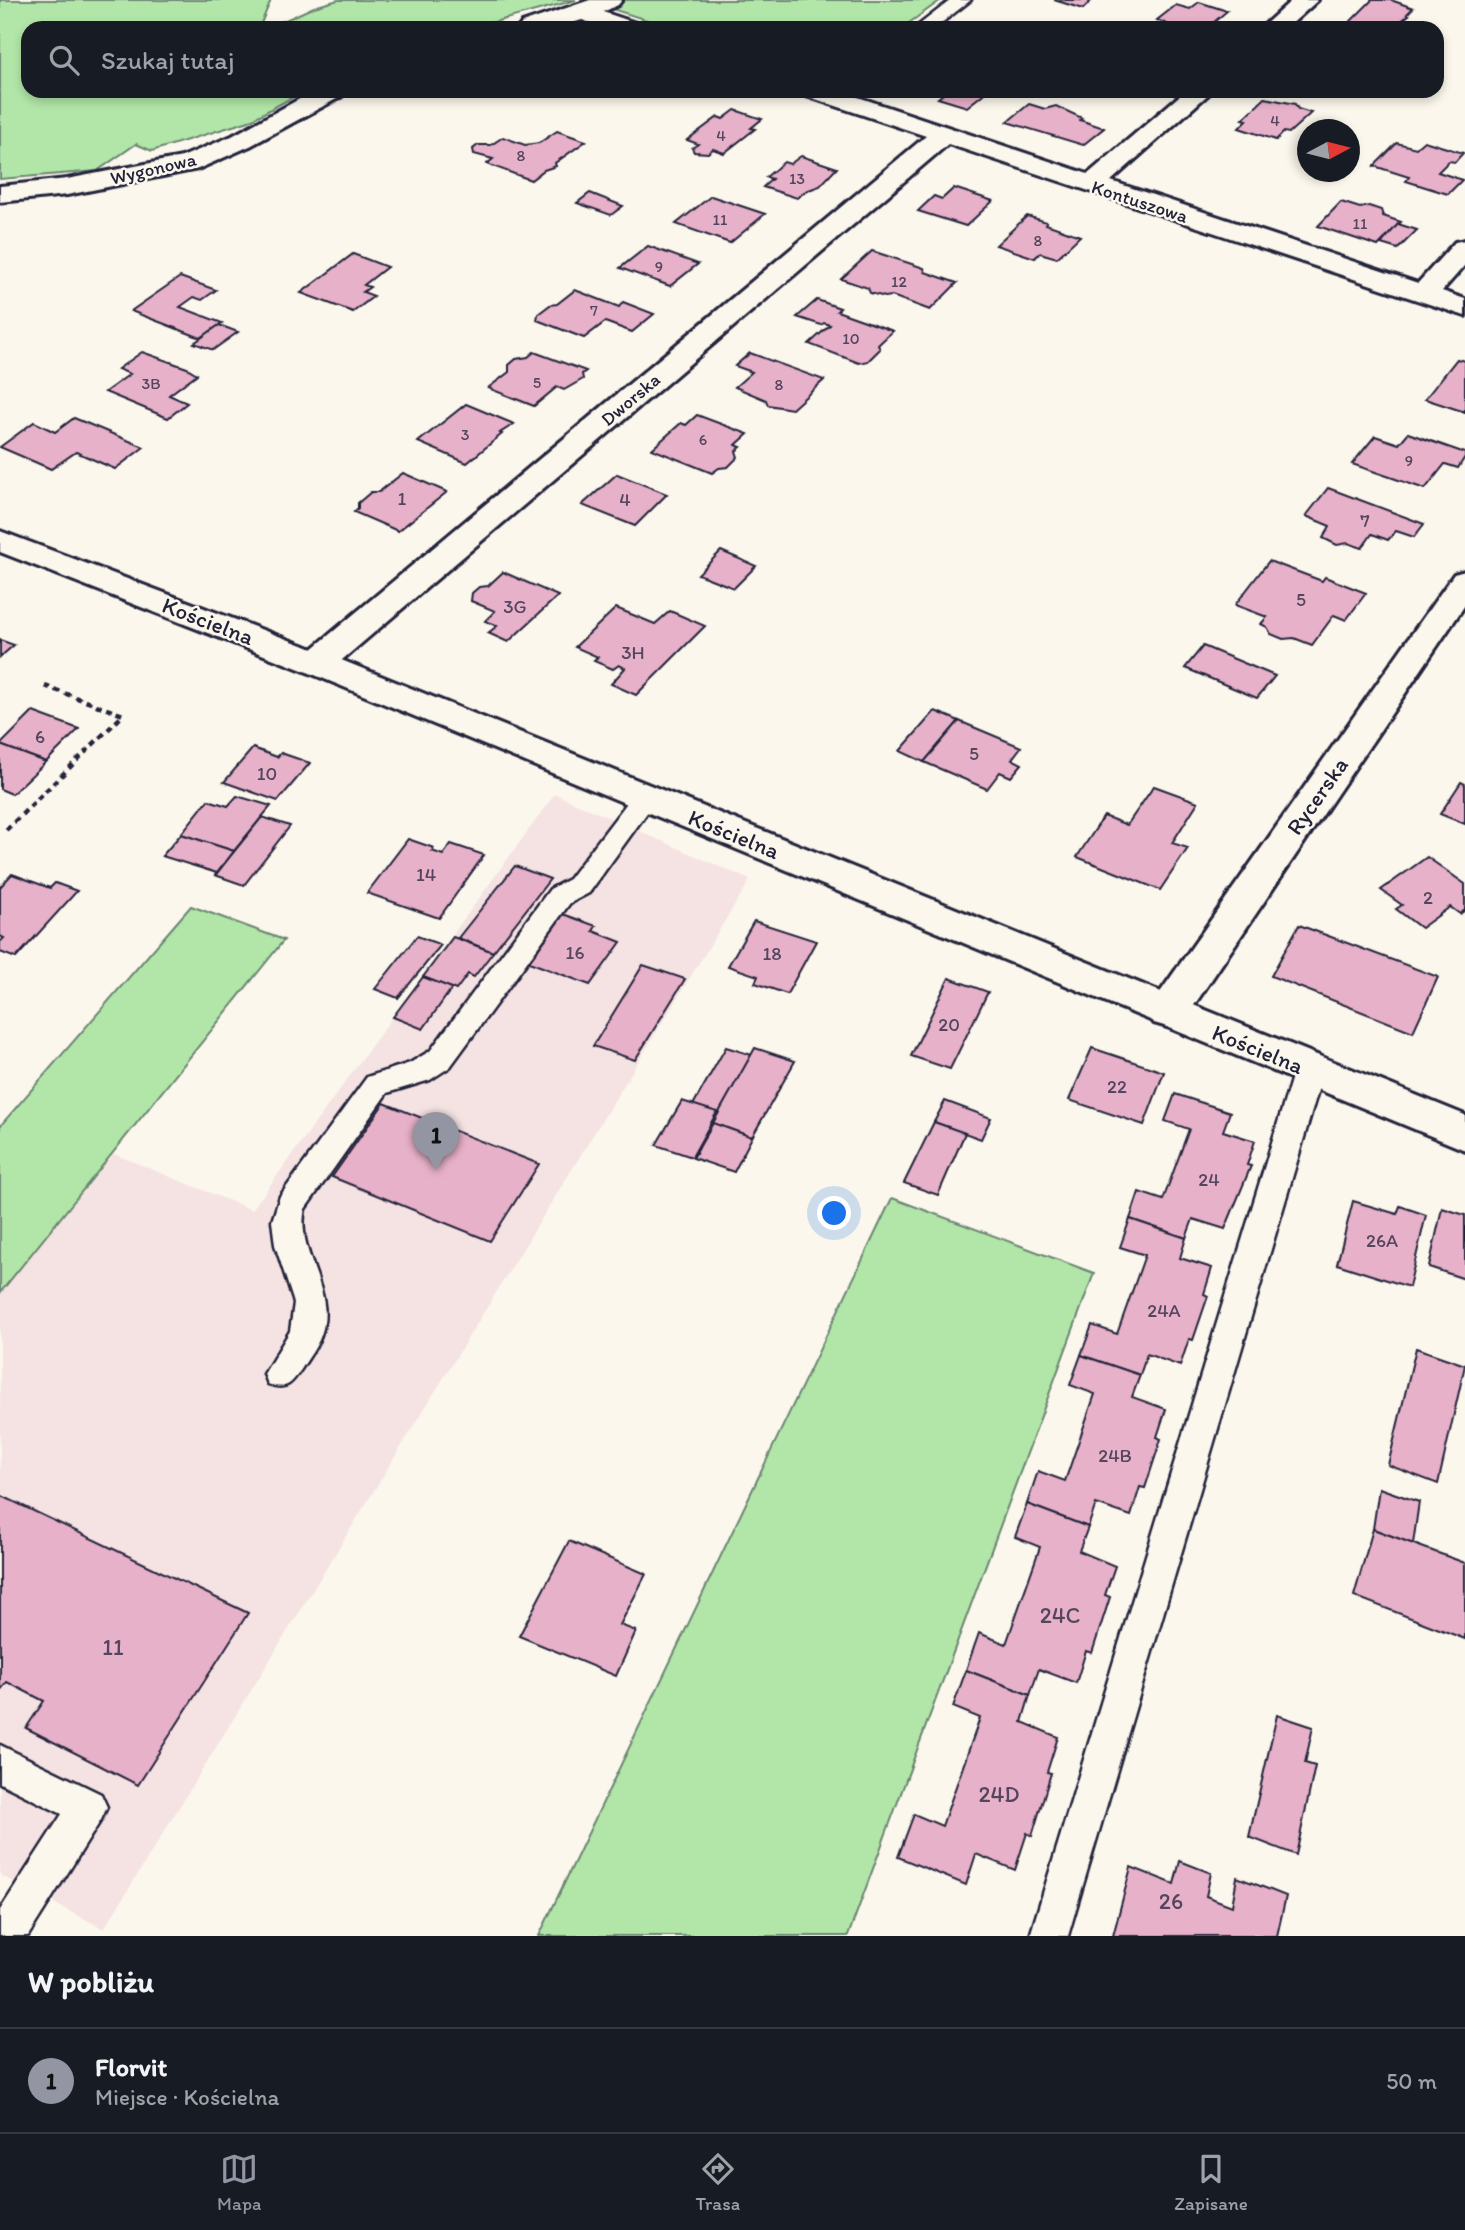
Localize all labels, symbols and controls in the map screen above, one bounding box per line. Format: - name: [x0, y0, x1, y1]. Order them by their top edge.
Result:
- search box: [21, 21, 1444, 98]
- icon: search: [45, 41, 83, 79]
- text: Szukaj tutaj: [101, 44, 234, 76]
- house number: 4: [1270, 111, 1280, 130]
- north arrow: [1297, 119, 1360, 182]
- house number: 4: [716, 126, 726, 145]
- house number: 8: [517, 146, 526, 165]
- street label: Wygonowa: [108, 147, 199, 190]
- house number: 13: [789, 169, 805, 188]
- street label: Kontuszowa: [1089, 175, 1191, 228]
- house number: 11: [713, 210, 728, 229]
- house number: 11: [1353, 214, 1368, 233]
- house number: 8: [1034, 231, 1043, 250]
- house number: 9: [655, 257, 663, 276]
- house number: 12: [891, 272, 908, 291]
- house number: 7: [590, 301, 598, 320]
- house number: 10: [842, 329, 860, 348]
- street label: Dworska: [596, 368, 665, 431]
- house number: 5: [533, 373, 541, 392]
- house number: 3B: [141, 374, 161, 393]
- house number: 8: [775, 375, 784, 394]
- house number: 3: [461, 425, 470, 444]
- house number: 6: [699, 430, 707, 449]
- house number: 9: [1405, 451, 1413, 470]
- house number: 1: [398, 487, 407, 510]
- house number: 4: [619, 488, 631, 511]
- house number: 7: [1360, 509, 1370, 532]
- house number: 5: [1296, 588, 1306, 611]
- street label: Kościelna: [158, 591, 258, 651]
- house number: 3G: [503, 595, 527, 618]
- house number: 3H: [621, 641, 645, 664]
- house number: 6: [35, 725, 45, 748]
- house number: 5: [969, 742, 979, 765]
- street label: Rycerska: [1280, 752, 1354, 840]
- house number: 10: [257, 762, 277, 785]
- street label: Kościelna: [684, 803, 784, 865]
- house number: 14: [416, 863, 436, 886]
- house number: 2: [1423, 886, 1433, 909]
- house number: 16: [566, 941, 584, 964]
- house number: 18: [762, 942, 782, 965]
- house number: 20: [938, 1013, 960, 1036]
- street label: Kościelna: [1208, 1018, 1308, 1080]
- house number: 22: [1107, 1075, 1127, 1098]
- pin: 1: [413, 1112, 459, 1170]
- house number: 24: [1198, 1168, 1220, 1191]
- your location: [817, 1196, 851, 1230]
- house number: 26A: [1366, 1229, 1398, 1252]
- house number: 24A: [1147, 1299, 1181, 1322]
- house number: 24B: [1098, 1444, 1132, 1467]
- house number: 24C: [1040, 1601, 1080, 1629]
- house number: 11: [102, 1633, 124, 1661]
- house number: 24D: [978, 1780, 1020, 1808]
- house number: 26: [1159, 1887, 1183, 1915]
- text: W pobliżu: [28, 1963, 154, 2000]
- text: Florvit: [95, 2051, 167, 2083]
- text: 1: [46, 2067, 56, 2095]
- text: 50 m: [1386, 2067, 1437, 2095]
- text: Miejsce · Kościelna: [95, 2083, 279, 2111]
- tab: Mapa: [217, 2150, 261, 2215]
- tab: Trasa: [695, 2150, 740, 2215]
- tab: Zapisane: [1174, 2150, 1248, 2215]

